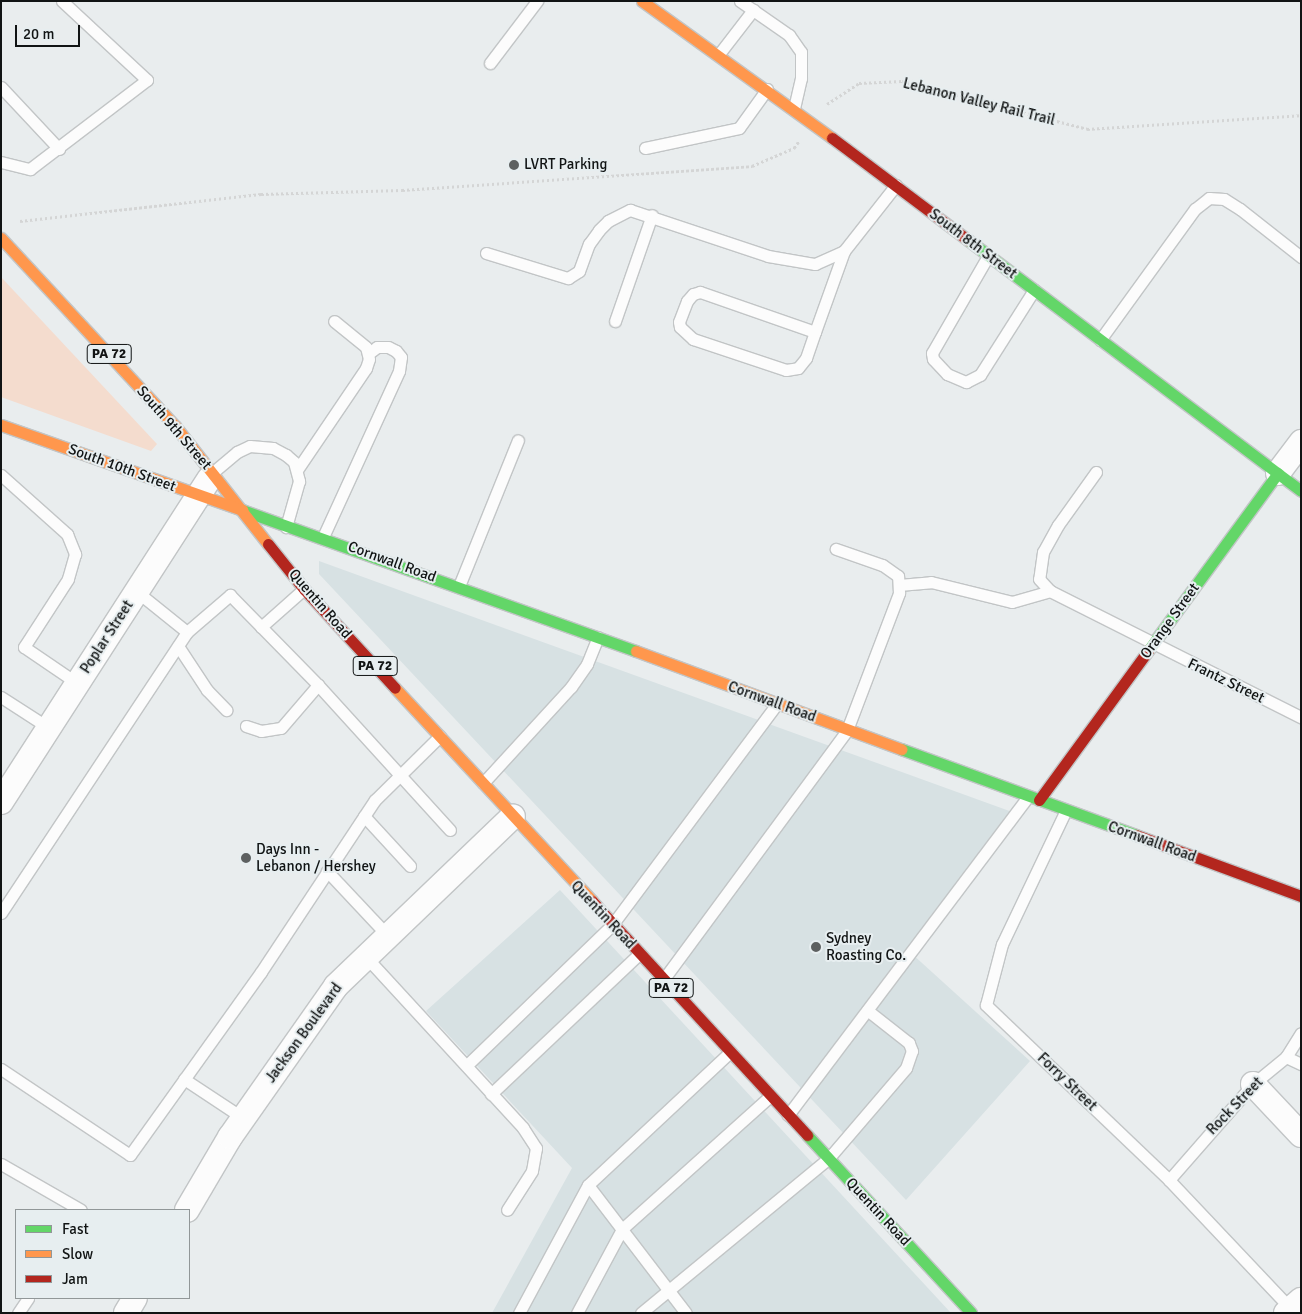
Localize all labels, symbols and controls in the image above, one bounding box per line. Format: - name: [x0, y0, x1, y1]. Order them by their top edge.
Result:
- scale bar: [18, 15, 82, 47]
- text: 20 m: [23, 25, 54, 43]
- street label: Lebanon Valley Rail Trail: [901, 74, 1057, 130]
- place label: LVRT Parking: [524, 156, 607, 174]
- marker: LVRT Parking: [508, 159, 520, 171]
- street label: South 8th Street: [926, 205, 1020, 283]
- road number: PA 72: [86, 342, 132, 366]
- street label: South 9th Street: [133, 382, 215, 474]
- street label: South 10th Street: [66, 440, 178, 496]
- street label: Cornwall Road: [345, 538, 439, 586]
- street label: Quentin Road: [285, 565, 355, 643]
- street label: Orange Street: [1137, 580, 1203, 662]
- street label: Poplar Street: [77, 597, 137, 677]
- road number: PA 72: [352, 654, 398, 678]
- street label: Frantz Street: [1185, 655, 1267, 707]
- street label: Cornwall Road: [725, 678, 819, 726]
- street label: Cornwall Road: [1105, 818, 1199, 866]
- place label: Days Inn - Lebanon / Hershey: [256, 840, 376, 875]
- marker: Days Inn - Lebanon / Hershey: [240, 852, 252, 864]
- street label: Quentin Road: [567, 877, 639, 953]
- place label: Sydney Roasting Co.: [826, 929, 906, 964]
- marker: Sydney Roasting Co.: [810, 941, 822, 953]
- road number: PA 72: [648, 976, 694, 1000]
- street label: Jackson Boulevard: [262, 980, 346, 1086]
- street label: Forry Street: [1033, 1049, 1101, 1115]
- street label: Rock Street: [1203, 1073, 1267, 1139]
- street label: Quentin Road: [842, 1174, 914, 1250]
- legend: [15, 1209, 190, 1299]
- text: Fast: [62, 1220, 89, 1238]
- text: Slow: [62, 1245, 93, 1263]
- text: Jam: [62, 1270, 88, 1288]

